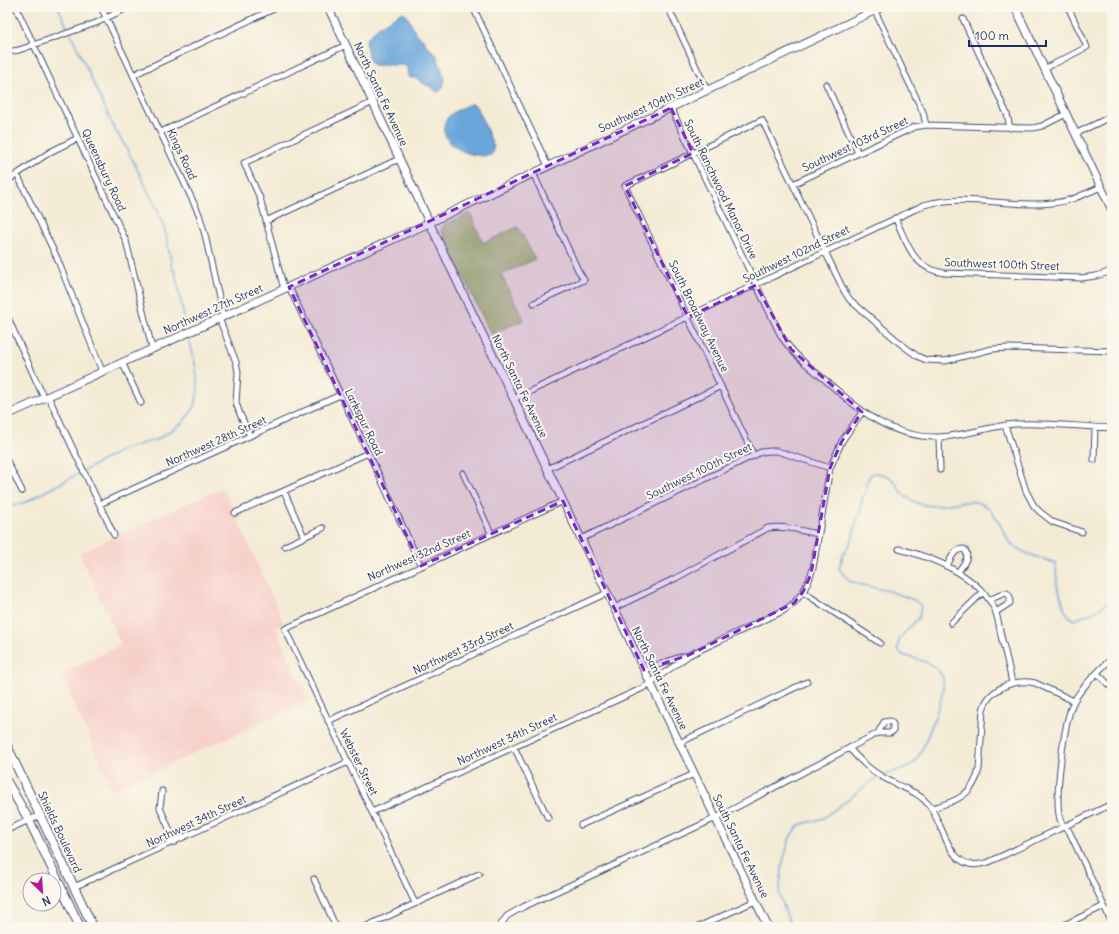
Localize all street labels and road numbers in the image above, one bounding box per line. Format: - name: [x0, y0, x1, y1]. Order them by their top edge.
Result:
- street label: North Santa Fe Avenue: [351, 40, 411, 148]
- street label: Southwest 104th Street: [596, 74, 706, 136]
- street label: Southwest 103rd Street: [800, 113, 910, 175]
- street label: South Ranchwood Manor Drive: [681, 117, 761, 261]
- street label: Queensbury Road: [79, 126, 129, 214]
- street label: Kings Road: [164, 126, 200, 182]
- street label: Southwest 102nd Street: [740, 222, 852, 286]
- street label: Southwest 100th Street: [944, 255, 1060, 273]
- street label: South Broadway Avenue: [666, 258, 732, 374]
- street label: Northwest 27th Street: [161, 281, 265, 337]
- street label: North Santa Fe Avenue: [489, 332, 551, 440]
- street label: Larkspur Road: [342, 386, 386, 458]
- street label: Northwest 28th Street: [164, 412, 269, 469]
- street label: Southwest 100th Street: [644, 439, 754, 503]
- street label: Northwest 32nd Street: [365, 526, 473, 584]
- street label: Northwest 33rd Street: [410, 618, 516, 677]
- street label: North Santa Fe Avenue: [629, 624, 691, 732]
- street label: Northwest 34th Street: [455, 710, 559, 768]
- street label: Webster Street: [337, 726, 381, 798]
- street label: Shields Boulevard: [35, 789, 85, 875]
- street label: Northwest 34th Street: [144, 792, 248, 850]
- street label: South Santa Fe Avenue: [710, 792, 772, 900]

